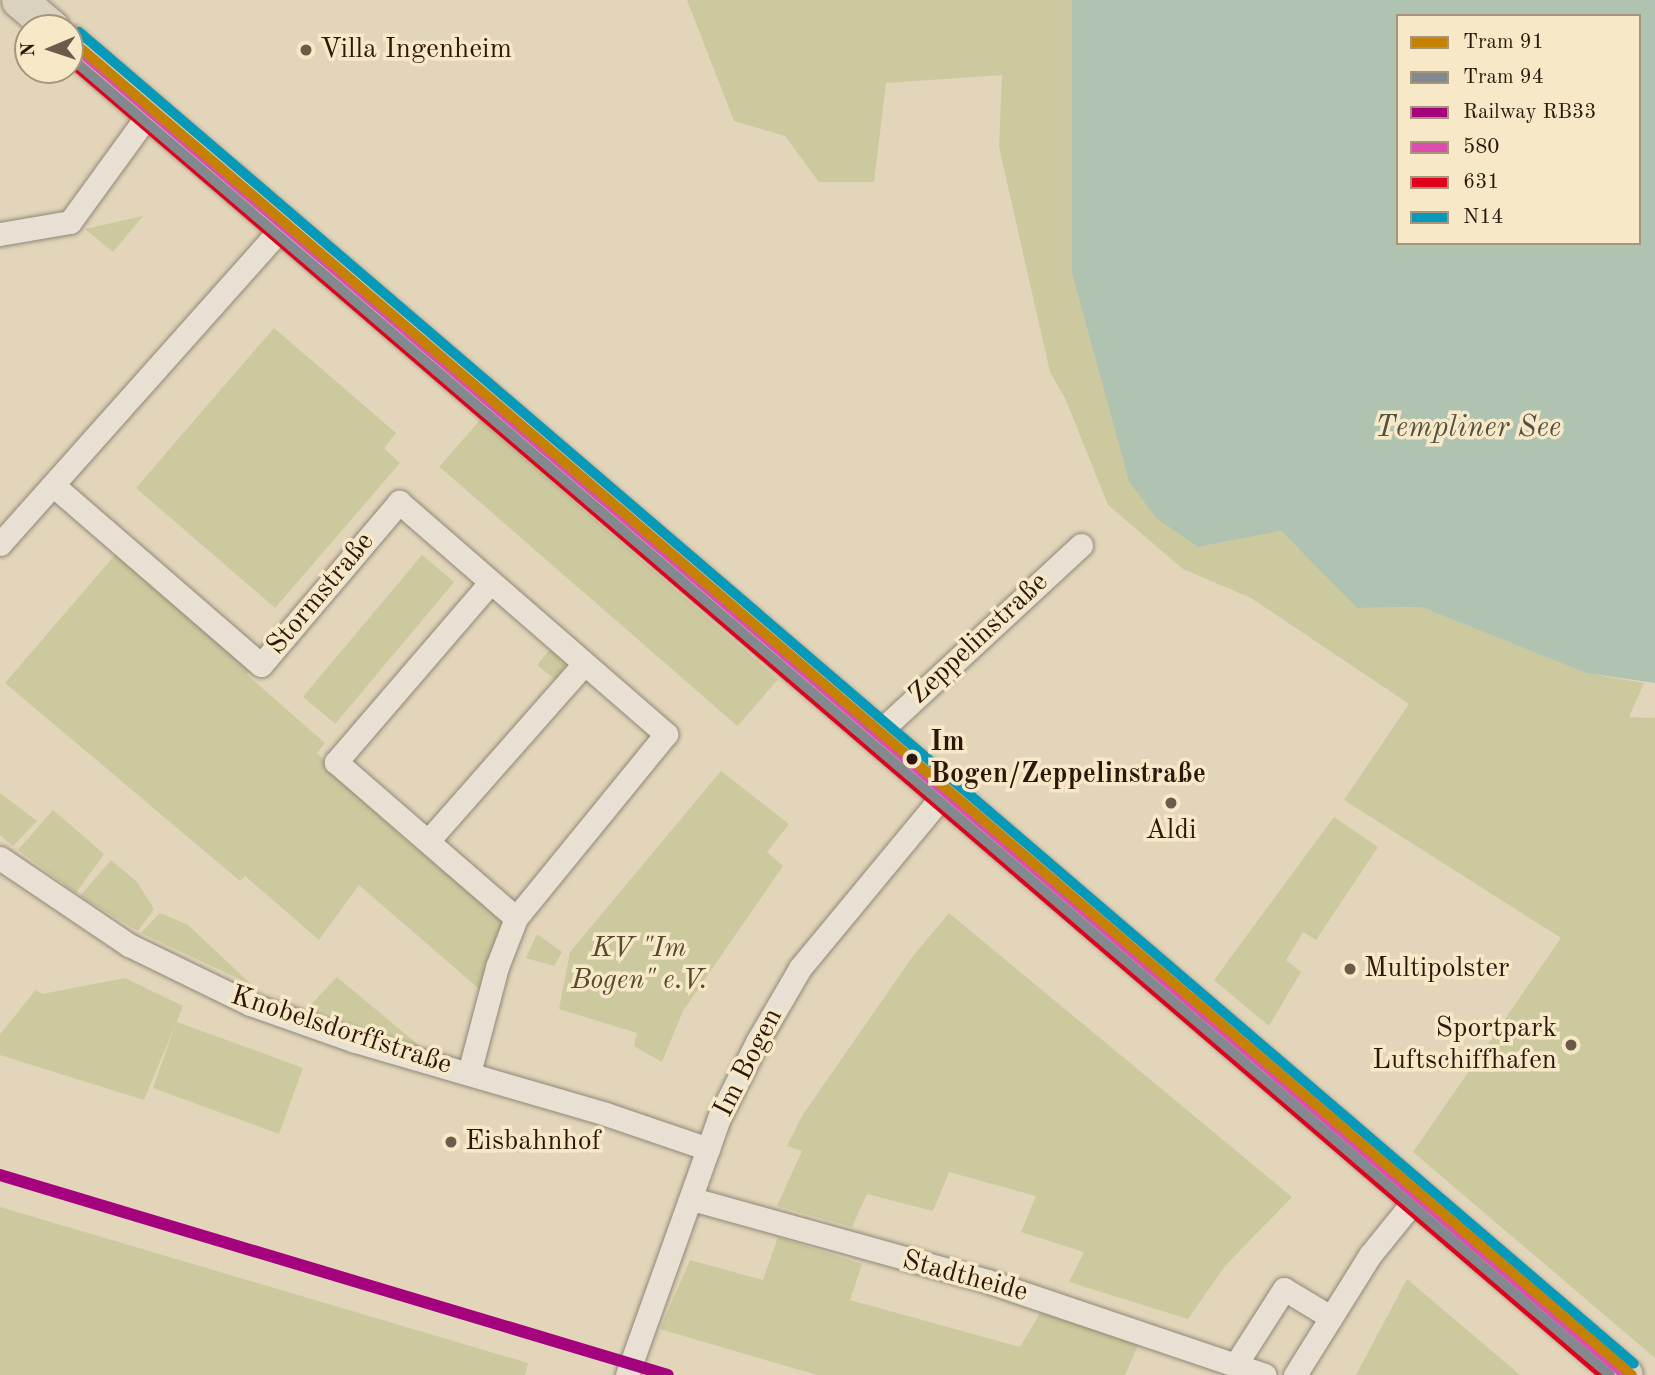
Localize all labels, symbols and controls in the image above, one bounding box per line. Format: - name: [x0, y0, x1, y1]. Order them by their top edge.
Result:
- north arrow: [14, 14, 84, 84]
- legend: [1396, 14, 1641, 245]
- text: Tram 91: [1463, 32, 1544, 53]
- place label: Villa Ingenheim: [320, 33, 512, 67]
- text: N: [20, 42, 39, 57]
- marker: Villa Ingenheim: [298, 42, 314, 58]
- text: Tram 94: [1463, 67, 1544, 88]
- text: Railway RB33: [1463, 102, 1596, 123]
- text: 580: [1463, 137, 1500, 158]
- text: 631: [1463, 172, 1500, 193]
- text: N14: [1463, 207, 1504, 228]
- water label: Templiner See: [1375, 410, 1561, 446]
- street label: Stormstraße: [260, 526, 382, 662]
- street label: Zeppelinstraße: [902, 566, 1056, 712]
- place label: Im Bogen/Zeppelinstraße: [930, 726, 1206, 792]
- marker: Im Bogen/Zeppelinstraße: [900, 747, 924, 771]
- marker: Aldi: [1163, 795, 1179, 811]
- place label: Aldi: [1145, 814, 1197, 848]
- park label: KV "Im Bogen" e.V.: [571, 932, 707, 998]
- place label: Multipolster: [1364, 952, 1510, 986]
- marker: Multipolster: [1342, 961, 1358, 977]
- street label: Knobelsdorffstraße: [226, 979, 456, 1083]
- street label: Im Bogen: [707, 1003, 791, 1123]
- place label: Sportpark Luftschiffhafen: [1372, 1012, 1557, 1078]
- marker: Sportpark Luftschiffhafen: [1563, 1037, 1579, 1053]
- place label: Eisbahnhof: [465, 1125, 601, 1159]
- marker: Eisbahnhof: [443, 1134, 459, 1150]
- street label: Stadtheide: [899, 1244, 1031, 1310]

